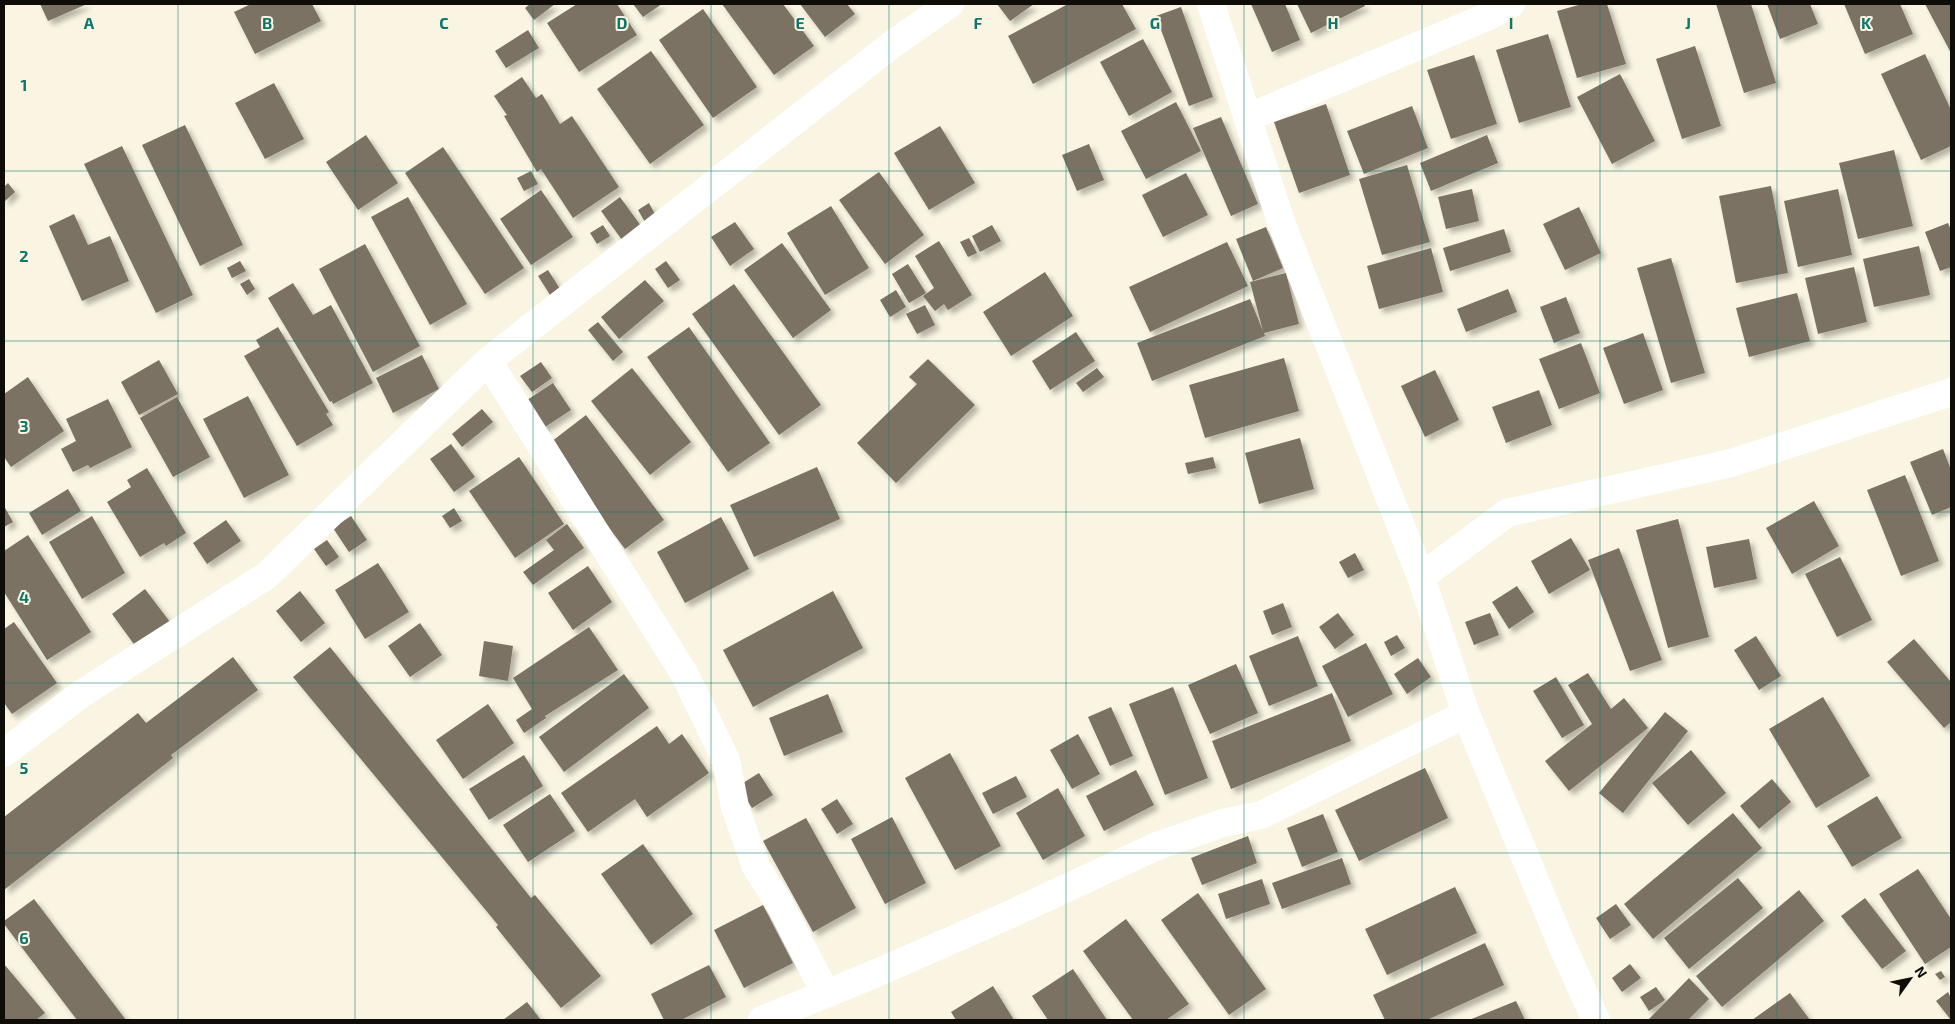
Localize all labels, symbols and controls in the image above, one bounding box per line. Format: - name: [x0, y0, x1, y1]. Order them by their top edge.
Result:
- text: A: [84, 13, 95, 32]
- text: B: [262, 13, 272, 32]
- text: C: [439, 13, 449, 32]
- text: D: [617, 13, 628, 32]
- text: E: [795, 13, 805, 32]
- text: F: [974, 13, 983, 32]
- text: G: [1150, 13, 1160, 32]
- text: H: [1327, 13, 1339, 32]
- text: I: [1509, 13, 1513, 32]
- text: J: [1685, 13, 1691, 32]
- text: K: [1861, 13, 1872, 32]
- text: 1: [21, 75, 27, 94]
- text: 2: [19, 246, 29, 265]
- text: 3: [19, 416, 29, 435]
- text: 4: [19, 587, 29, 606]
- text: 5: [20, 758, 29, 777]
- text: 6: [19, 928, 29, 947]
- north arrow: [1885, 954, 1935, 1004]
- text: N: [1911, 963, 1931, 981]

